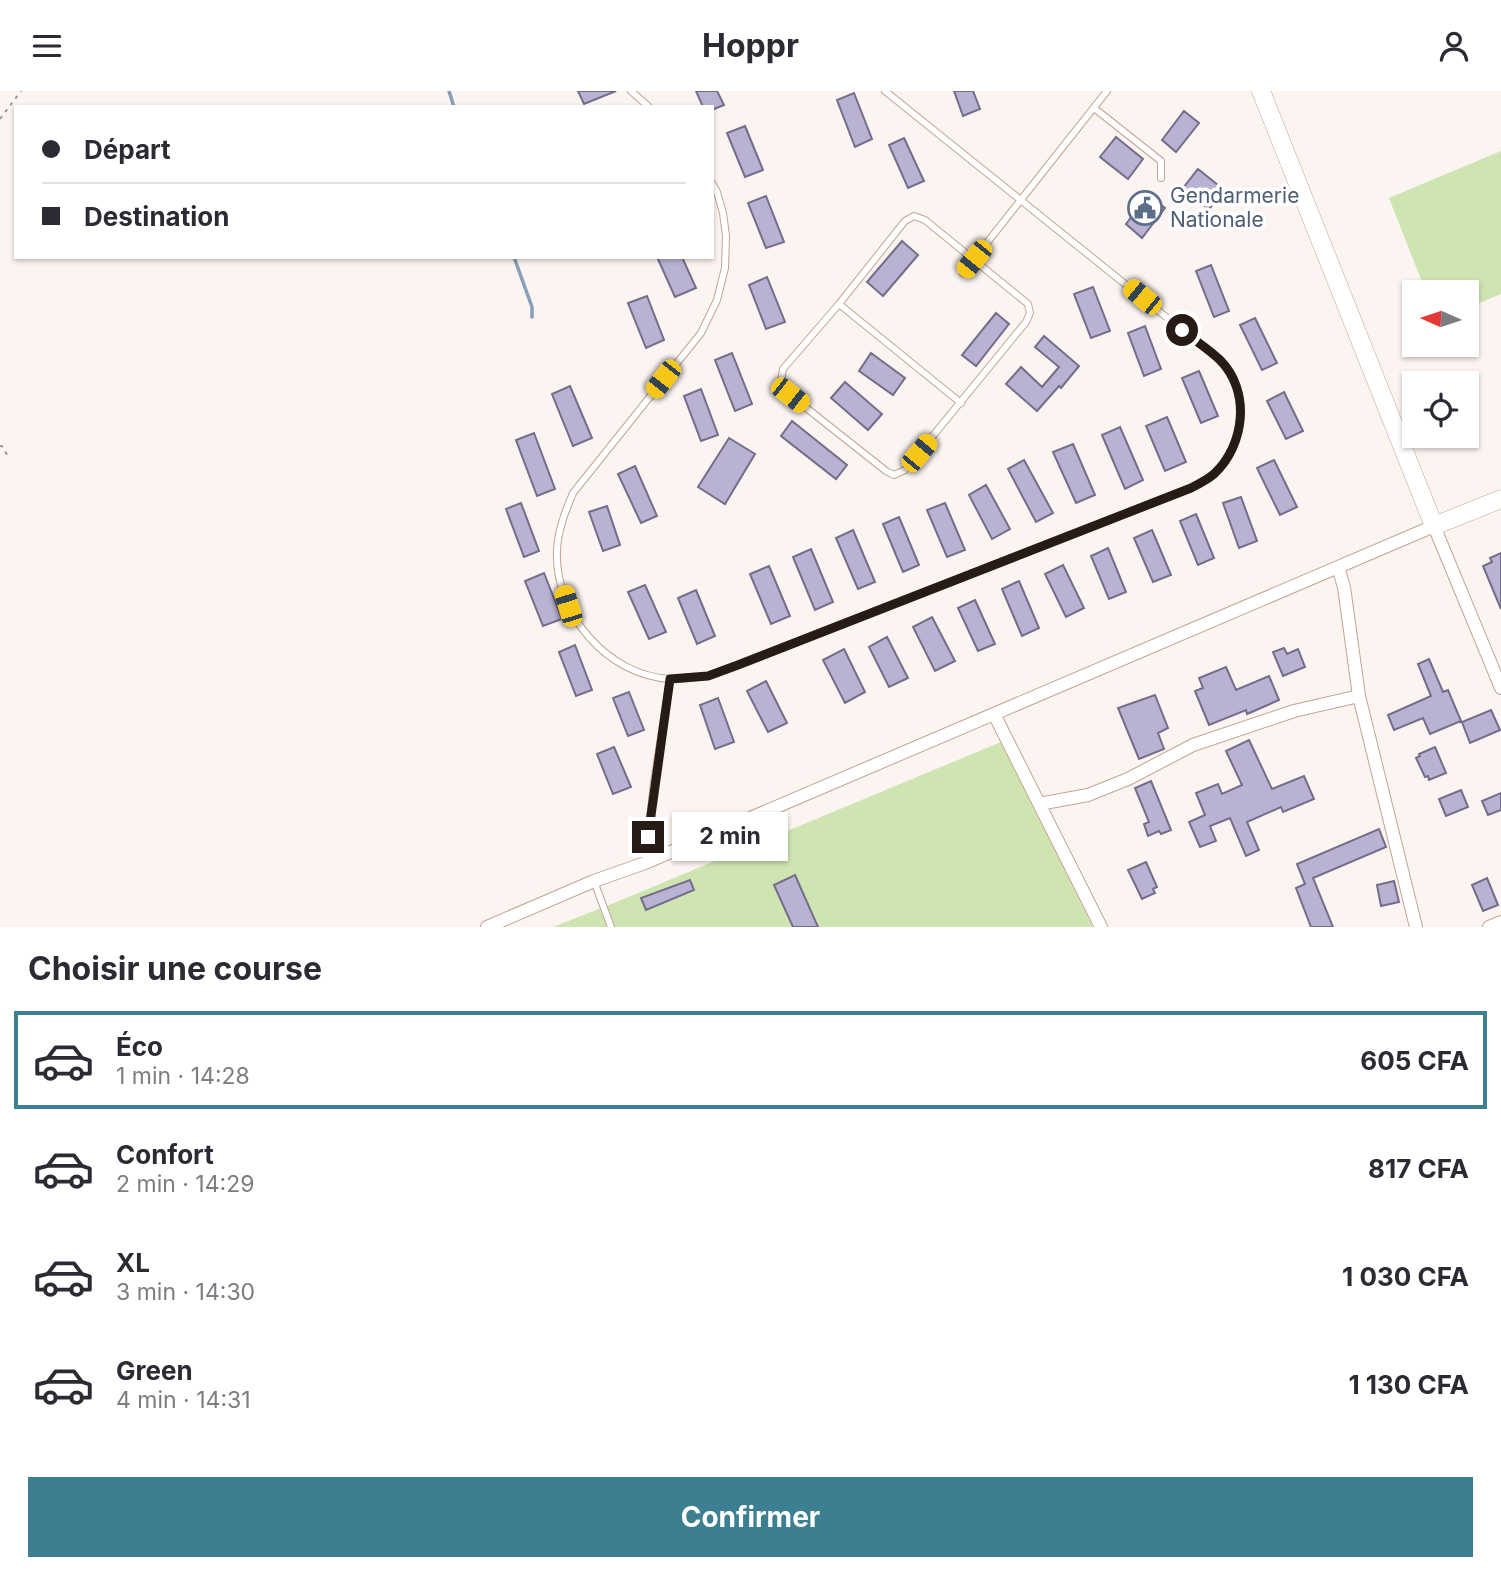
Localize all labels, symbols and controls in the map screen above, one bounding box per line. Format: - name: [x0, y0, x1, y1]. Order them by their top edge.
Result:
- text: Hoppr: [702, 26, 799, 65]
- icon: menu: [28, 27, 66, 65]
- icon: person: [1435, 27, 1473, 65]
- text: Départ: [84, 134, 171, 165]
- place label: Gendarmerie Nationale: [1170, 183, 1299, 232]
- public building icon: Gendarmerie Nationale: [1126, 189, 1164, 227]
- text: Destination: [84, 201, 229, 232]
- car: [953, 236, 996, 282]
- car: [1120, 276, 1165, 318]
- north arrow: [1402, 280, 1479, 357]
- map controls: [1402, 280, 1479, 448]
- route start: [1166, 314, 1198, 346]
- car: [642, 356, 685, 402]
- button: locate: [1402, 371, 1479, 448]
- car: [767, 374, 814, 416]
- car: [898, 430, 941, 476]
- car: [552, 583, 585, 629]
- callout: 2 min: [672, 813, 788, 861]
- route end: [632, 821, 664, 853]
- text: 2 min: [699, 822, 761, 850]
- text: Choisir une course: [28, 949, 322, 988]
- icon: car: [32, 1029, 95, 1092]
- text: Éco: [116, 1031, 163, 1062]
- text: 605 CFA: [1360, 1045, 1469, 1076]
- text: 1 min · 14:28: [116, 1062, 250, 1090]
- icon: car: [32, 1137, 95, 1200]
- text: Confort: [116, 1139, 214, 1170]
- text: 817 CFA: [1368, 1153, 1469, 1184]
- text: 2 min · 14:29: [116, 1170, 255, 1198]
- icon: car: [32, 1245, 95, 1308]
- text: XL: [116, 1247, 150, 1278]
- text: 1 030 CFA: [1342, 1261, 1469, 1292]
- text: 3 min · 14:30: [116, 1278, 255, 1306]
- icon: car: [32, 1353, 95, 1416]
- text: Green: [116, 1355, 193, 1386]
- text: 1 130 CFA: [1348, 1369, 1469, 1400]
- text: 4 min · 14:31: [116, 1386, 251, 1414]
- button: Confirmer: [28, 1477, 1473, 1557]

